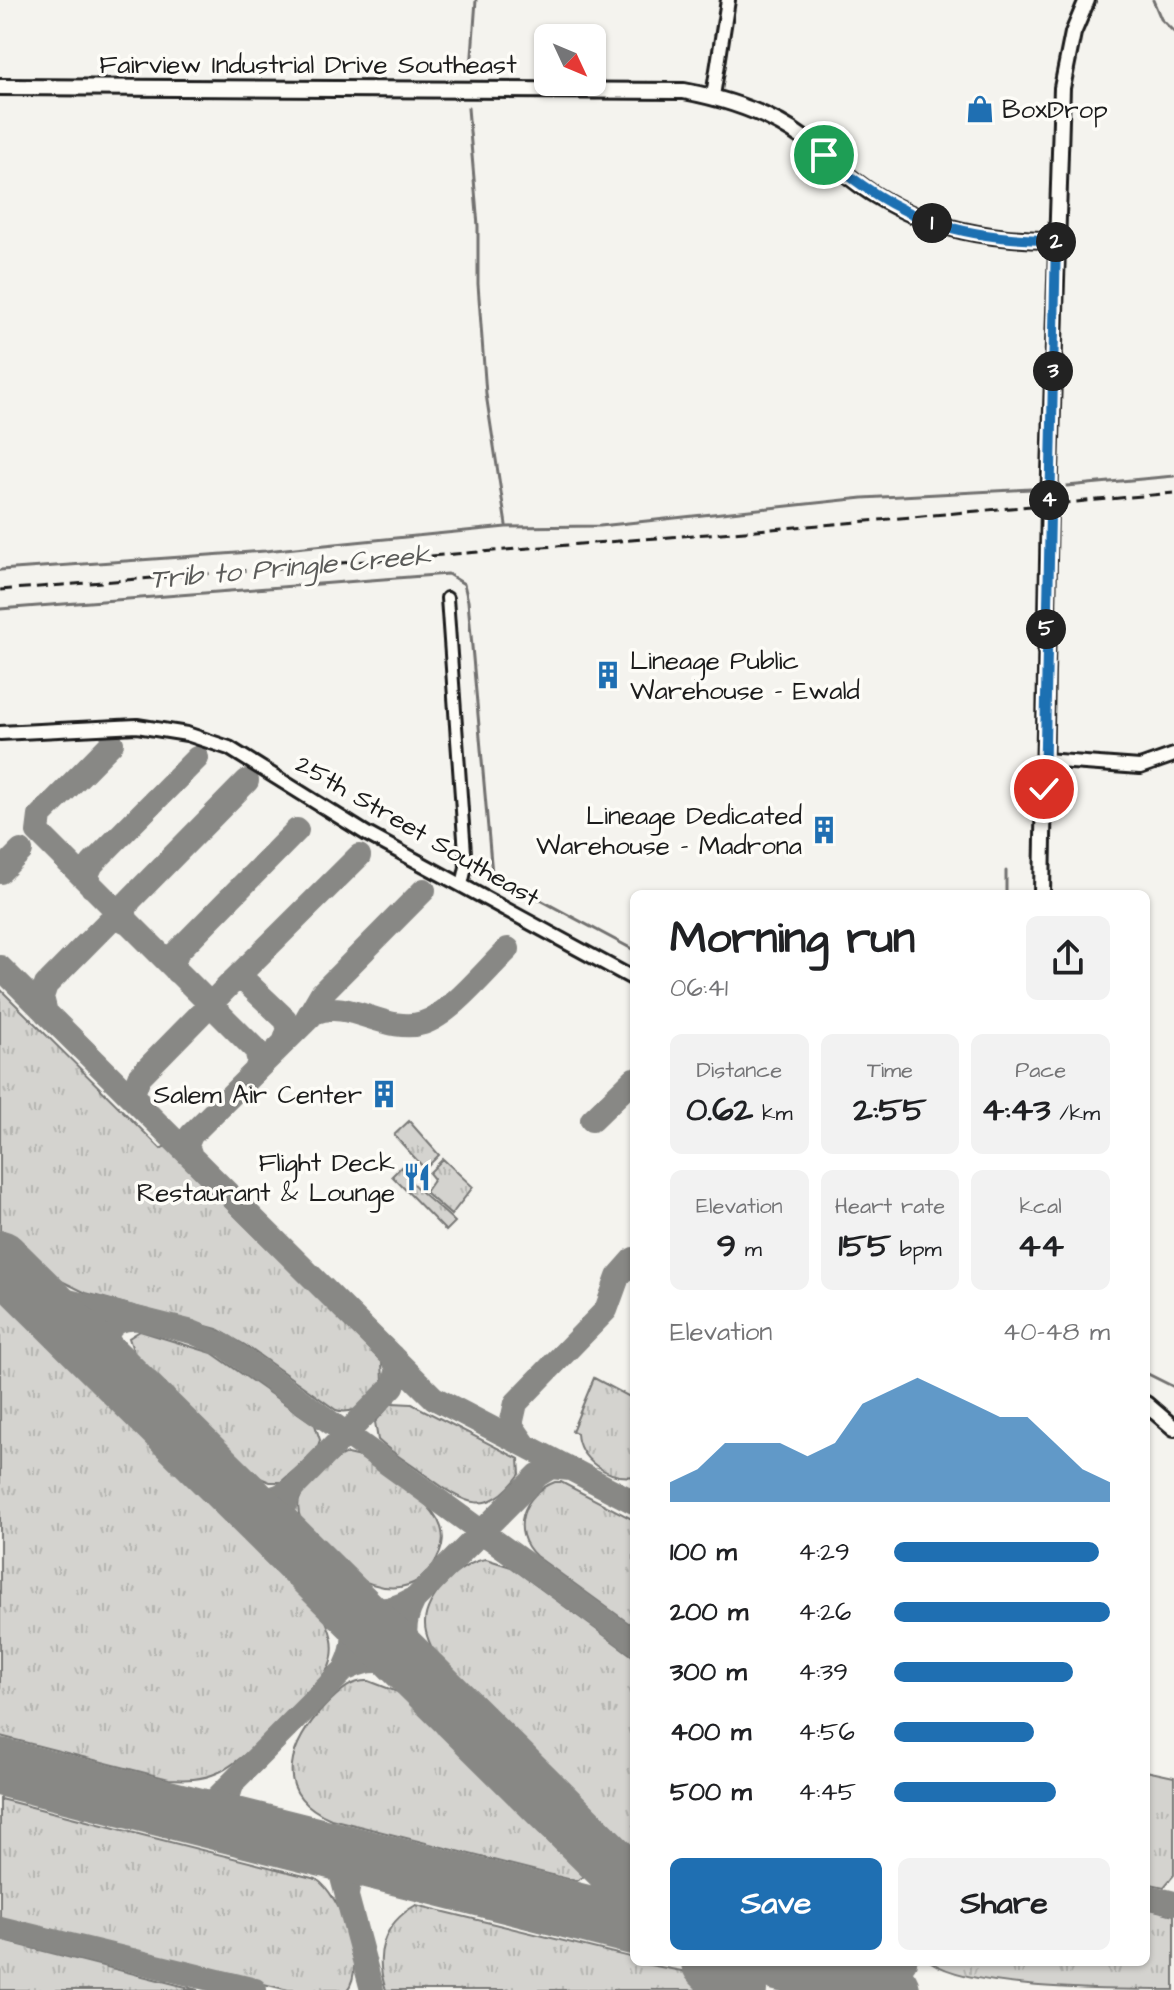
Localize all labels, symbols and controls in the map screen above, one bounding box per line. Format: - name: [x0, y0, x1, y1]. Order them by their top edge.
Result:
- north arrow: [534, 24, 606, 96]
- map controls: [534, 24, 606, 96]
- street label: Fairview Industrial Drive Southeast: [99, 47, 517, 83]
- place label: BoxDrop: [1002, 92, 1108, 128]
- shop icon: BoxDrop: [965, 94, 995, 124]
- pin: [790, 121, 858, 189]
- icon: arrive: [802, 133, 846, 177]
- pin: 1: [912, 203, 952, 243]
- text: 1: [931, 207, 933, 238]
- pin: 2: [1036, 222, 1076, 262]
- text: 2: [1050, 226, 1062, 257]
- pin: 3: [1033, 351, 1073, 391]
- text: 3: [1047, 355, 1059, 386]
- pin: 4: [1029, 480, 1069, 520]
- text: 4: [1042, 484, 1056, 515]
- water label: Trib to Pringle Creek: [148, 536, 433, 600]
- pin: 5: [1026, 609, 1066, 649]
- text: 5: [1038, 613, 1054, 644]
- place label: Lineage Public Warehouse - Ewald: [630, 643, 860, 709]
- building icon: Lineage Public Warehouse - Ewald: [593, 660, 623, 690]
- street label: 25th Street Southeast: [289, 746, 547, 916]
- pin: [1010, 755, 1078, 823]
- icon: check: [1022, 767, 1066, 811]
- place label: Lineage Dedicated Warehouse - Madrona: [536, 798, 802, 864]
- building icon: Lineage Dedicated Warehouse - Madrona: [809, 815, 839, 845]
- text: Morning run: [670, 909, 915, 970]
- button: share: [1026, 916, 1110, 1000]
- text: 06:41: [670, 970, 728, 1006]
- text: Distance: [697, 1055, 782, 1086]
- text: Time: [867, 1055, 913, 1086]
- text: Pace: [1015, 1055, 1066, 1086]
- place label: Salem Air Center: [154, 1077, 362, 1113]
- building icon: Salem Air Center: [369, 1079, 399, 1109]
- text: 0.62: [686, 1086, 753, 1134]
- text: 2:55: [853, 1086, 927, 1134]
- text: 4:43: [981, 1086, 1051, 1134]
- text: km: [753, 1098, 793, 1129]
- text: /km: [1051, 1098, 1100, 1129]
- place label: Flight Deck Restaurant & Lounge: [137, 1145, 395, 1213]
- restaurant icon: Flight Deck Restaurant & Lounge: [402, 1162, 432, 1192]
- text: Elevation: [696, 1191, 783, 1222]
- text: Heart rate: [835, 1191, 945, 1222]
- text: kcal: [1020, 1191, 1062, 1222]
- text: 9: [717, 1222, 736, 1270]
- text: 155: [838, 1222, 891, 1270]
- text: 44: [1018, 1222, 1064, 1270]
- text: m: [736, 1234, 762, 1265]
- text: bpm: [891, 1234, 942, 1265]
- text: Elevation: [670, 1314, 772, 1350]
- text: 40–48 m: [1003, 1314, 1110, 1350]
- text: 100 m: [670, 1534, 737, 1570]
- text: 4:29: [798, 1534, 850, 1570]
- text: 200 m: [670, 1594, 748, 1630]
- text: 4:26: [798, 1594, 851, 1630]
- text: 300 m: [670, 1654, 747, 1690]
- text: 4:39: [798, 1654, 848, 1690]
- text: 400 m: [670, 1714, 751, 1750]
- text: 4:56: [798, 1714, 855, 1750]
- text: 500 m: [670, 1774, 752, 1810]
- text: 4:45: [798, 1774, 856, 1810]
- button: Save: [670, 1858, 882, 1950]
- button: Share: [898, 1858, 1110, 1950]

